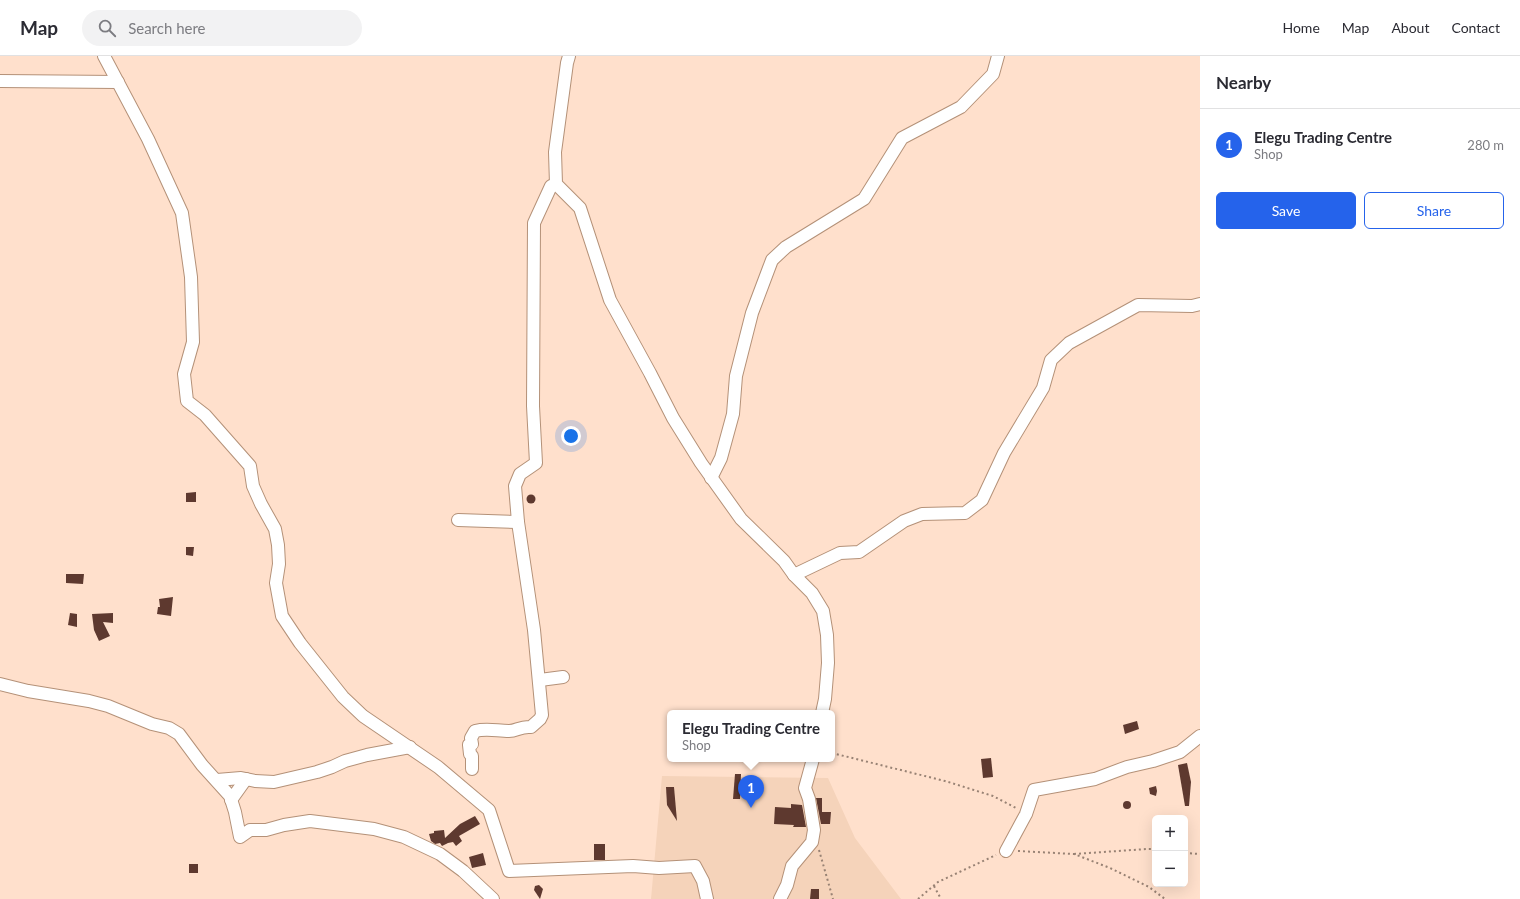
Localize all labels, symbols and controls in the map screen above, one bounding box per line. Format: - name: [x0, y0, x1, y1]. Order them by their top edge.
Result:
- search box: [82, 10, 362, 46]
- text: Map: [20, 16, 58, 39]
- icon: search: [96, 17, 118, 39]
- text: Search here: [128, 19, 206, 37]
- text: Home: [1282, 19, 1320, 36]
- text: Map: [1342, 19, 1369, 36]
- text: About: [1391, 19, 1429, 36]
- text: Contact: [1451, 19, 1500, 36]
- text: Nearby: [1216, 72, 1271, 93]
- text: Elegu Trading Centre: [1254, 128, 1392, 146]
- text: 1: [1225, 137, 1233, 153]
- text: 280 m: [1467, 137, 1504, 153]
- text: Shop: [1254, 146, 1283, 162]
- button: Save: [1216, 192, 1356, 229]
- button: Share: [1364, 192, 1504, 229]
- your location: [561, 426, 581, 446]
- popup: [667, 710, 835, 762]
- text: Elegu Trading Centre: [682, 719, 820, 737]
- text: Shop: [682, 737, 711, 753]
- pin: 1: [738, 775, 764, 808]
- map controls: [1152, 815, 1188, 887]
- button: +: [1152, 815, 1188, 851]
- button: −: [1152, 851, 1188, 887]

